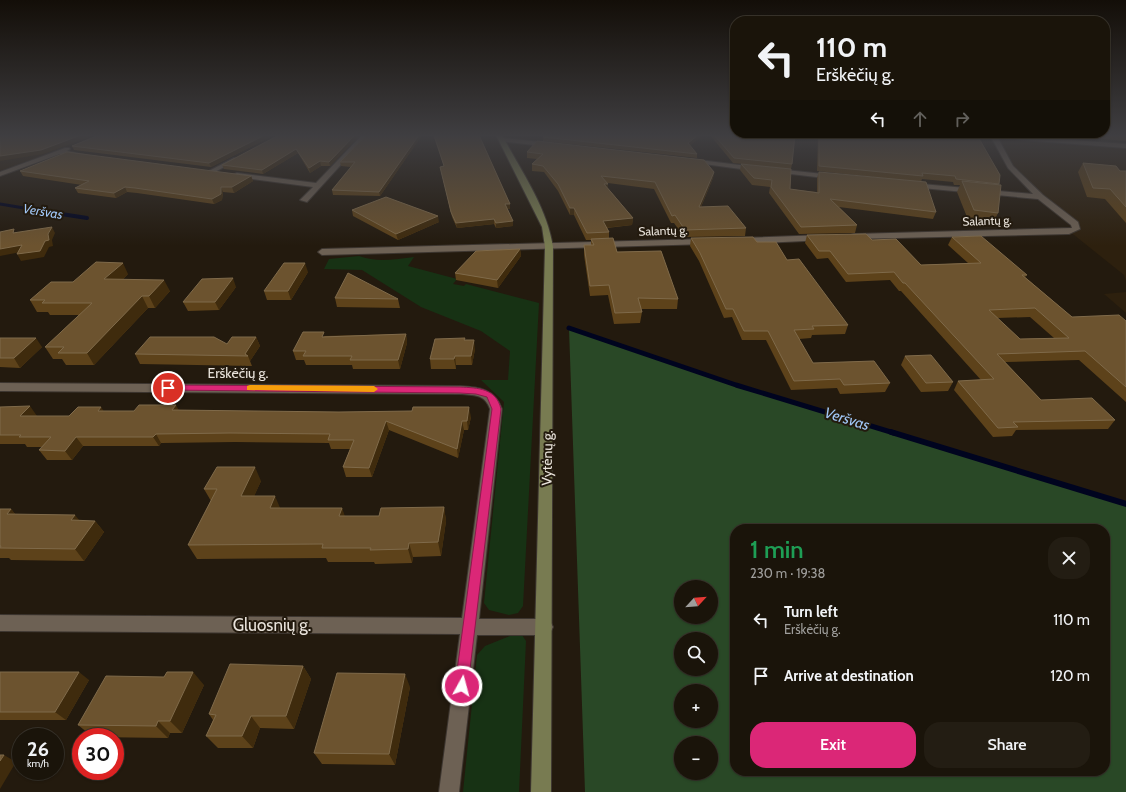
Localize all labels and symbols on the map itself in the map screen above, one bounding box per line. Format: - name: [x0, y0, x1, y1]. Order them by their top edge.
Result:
- water label: Veršvas: [22, 200, 64, 222]
- street label: Salantų g.: [962, 212, 1012, 229]
- street label: Salantų g.: [638, 222, 688, 239]
- street label: Erškėčių g.: [208, 364, 269, 382]
- pin: [151, 371, 185, 405]
- water label: Veršvas: [822, 404, 872, 434]
- street label: Vytėnų g.: [538, 430, 556, 486]
- north arrow: [674, 580, 718, 624]
- street label: Gluosnių g.: [233, 615, 311, 635]
- position arrow: [441, 665, 483, 707]
- speed limit sign: 30: [72, 728, 124, 780]

